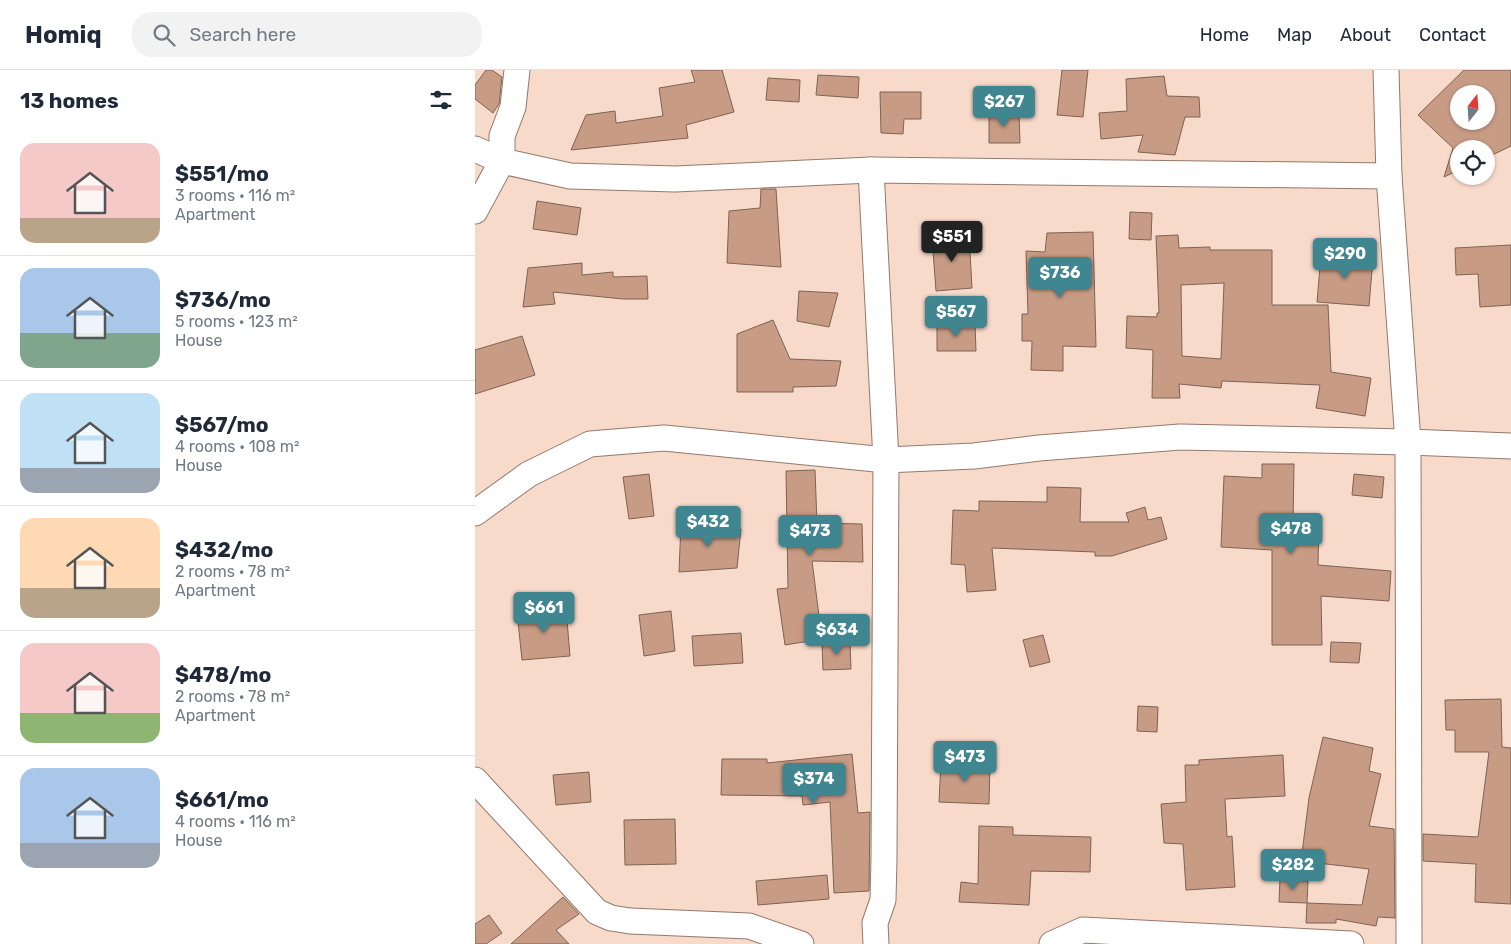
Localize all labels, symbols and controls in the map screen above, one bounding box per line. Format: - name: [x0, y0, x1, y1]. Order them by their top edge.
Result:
- search box: [132, 12, 482, 57]
- text: Homiq: [25, 21, 102, 49]
- icon: search: [150, 21, 178, 49]
- text: Search here: [190, 23, 296, 46]
- text: Home: [1200, 24, 1249, 46]
- text: Map: [1277, 24, 1312, 46]
- text: About: [1340, 24, 1391, 46]
- text: Contact: [1419, 24, 1486, 46]
- pin: $267: [974, 85, 1034, 128]
- north arrow: [1450, 85, 1495, 130]
- map controls: [1450, 85, 1495, 185]
- icon: filters: [427, 86, 455, 114]
- text: 13 homes: [20, 88, 119, 113]
- text: $267: [984, 92, 1024, 111]
- button: locate: [1450, 140, 1495, 185]
- text: $551/mo: [175, 161, 269, 186]
- icon: home: [60, 163, 120, 223]
- text: 3 rooms · 116 m²: [175, 186, 295, 205]
- text: Apartment: [175, 205, 255, 224]
- pin: $551: [922, 220, 982, 263]
- text: $551: [932, 227, 972, 246]
- pin: $290: [1315, 238, 1375, 280]
- text: $290: [1324, 244, 1366, 263]
- pin: $736: [1030, 256, 1090, 299]
- text: $736: [1040, 263, 1080, 282]
- text: $736/mo: [175, 287, 271, 312]
- icon: home: [60, 288, 120, 348]
- pin: $567: [926, 296, 986, 338]
- text: $567: [936, 302, 976, 321]
- text: 5 rooms · 123 m²: [175, 312, 298, 331]
- text: House: [175, 331, 222, 350]
- text: $567/mo: [175, 412, 269, 437]
- icon: home: [60, 413, 120, 473]
- text: 4 rooms · 108 m²: [175, 437, 299, 456]
- text: House: [175, 456, 222, 475]
- pin: $432: [678, 506, 738, 548]
- text: $432: [687, 512, 729, 531]
- pin: $478: [1261, 512, 1321, 555]
- pin: $473: [780, 514, 840, 557]
- text: $478: [1270, 519, 1312, 538]
- text: $473: [790, 521, 830, 540]
- text: $432/mo: [175, 537, 273, 562]
- icon: home: [60, 538, 120, 598]
- text: 2 rooms · 78 m²: [175, 562, 290, 581]
- text: Apartment: [175, 581, 255, 600]
- pin: $661: [514, 592, 574, 634]
- text: $661: [524, 598, 564, 617]
- pin: $634: [807, 614, 867, 656]
- text: $634: [816, 620, 858, 639]
- text: $478/mo: [175, 662, 271, 687]
- icon: home: [60, 663, 120, 723]
- text: 2 rooms · 78 m²: [175, 687, 290, 706]
- text: Apartment: [175, 706, 255, 725]
- pin: $473: [935, 740, 995, 783]
- text: $473: [945, 747, 985, 766]
- pin: $374: [784, 762, 844, 805]
- text: $374: [794, 769, 834, 788]
- text: $661/mo: [175, 787, 269, 812]
- icon: home: [60, 788, 120, 848]
- text: 4 rooms · 116 m²: [175, 812, 296, 831]
- text: House: [175, 831, 222, 850]
- pin: $282: [1263, 848, 1323, 891]
- text: $282: [1272, 855, 1314, 874]

